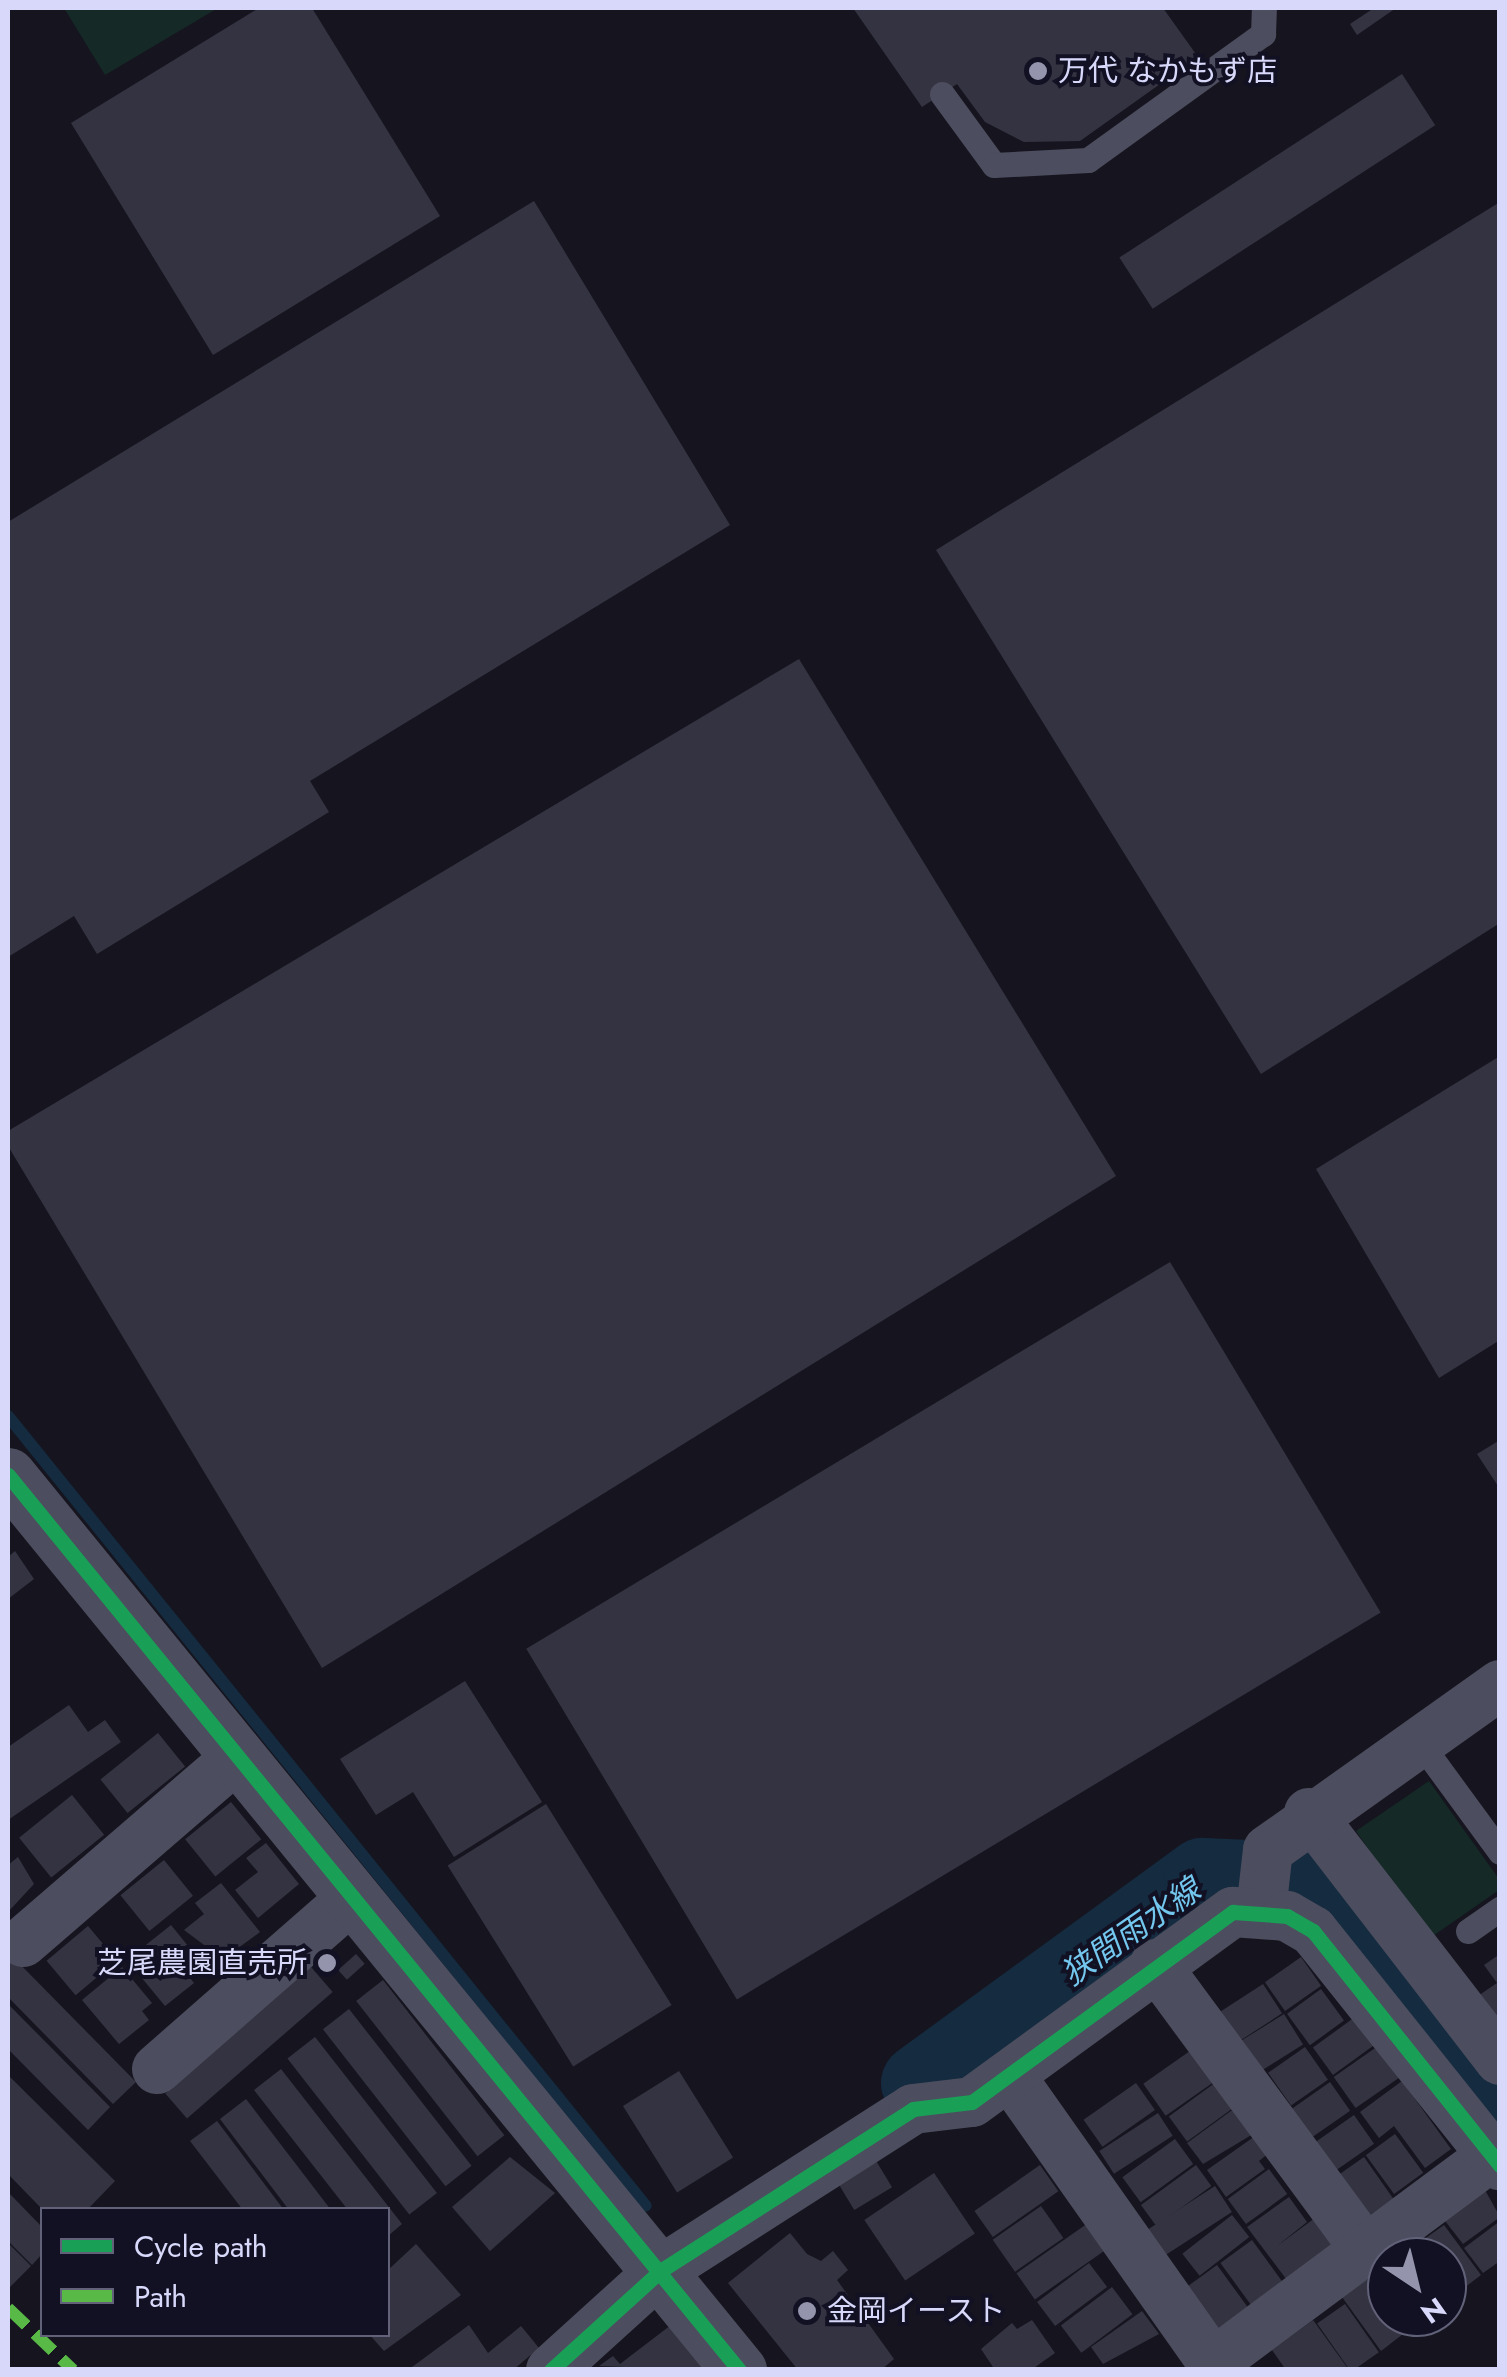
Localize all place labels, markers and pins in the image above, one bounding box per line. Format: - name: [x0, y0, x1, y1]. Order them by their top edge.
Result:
- place label: 万代 なかもず店: [1058, 53, 1277, 89]
- marker: 万代 なかもず店: [1027, 60, 1049, 82]
- place label: 芝尾農園直売所: [97, 1945, 307, 1981]
- marker: 芝尾農園直売所: [316, 1952, 338, 1974]
- place label: 金岡イースト: [827, 2293, 1007, 2329]
- marker: 金岡イースト: [796, 2300, 818, 2322]

